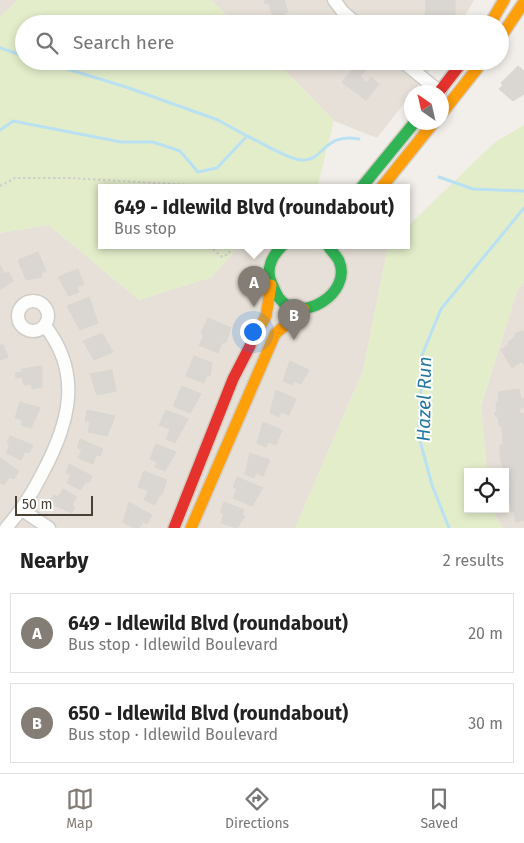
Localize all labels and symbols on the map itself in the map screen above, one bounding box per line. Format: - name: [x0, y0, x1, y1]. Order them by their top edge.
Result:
- north arrow: [404, 85, 449, 130]
- pin: A: [238, 266, 270, 307]
- pin: B: [278, 299, 310, 340]
- your location: [240, 319, 266, 345]
- water label: Hazel Run: [412, 356, 436, 442]
- scale bar: [15, 493, 92, 516]

